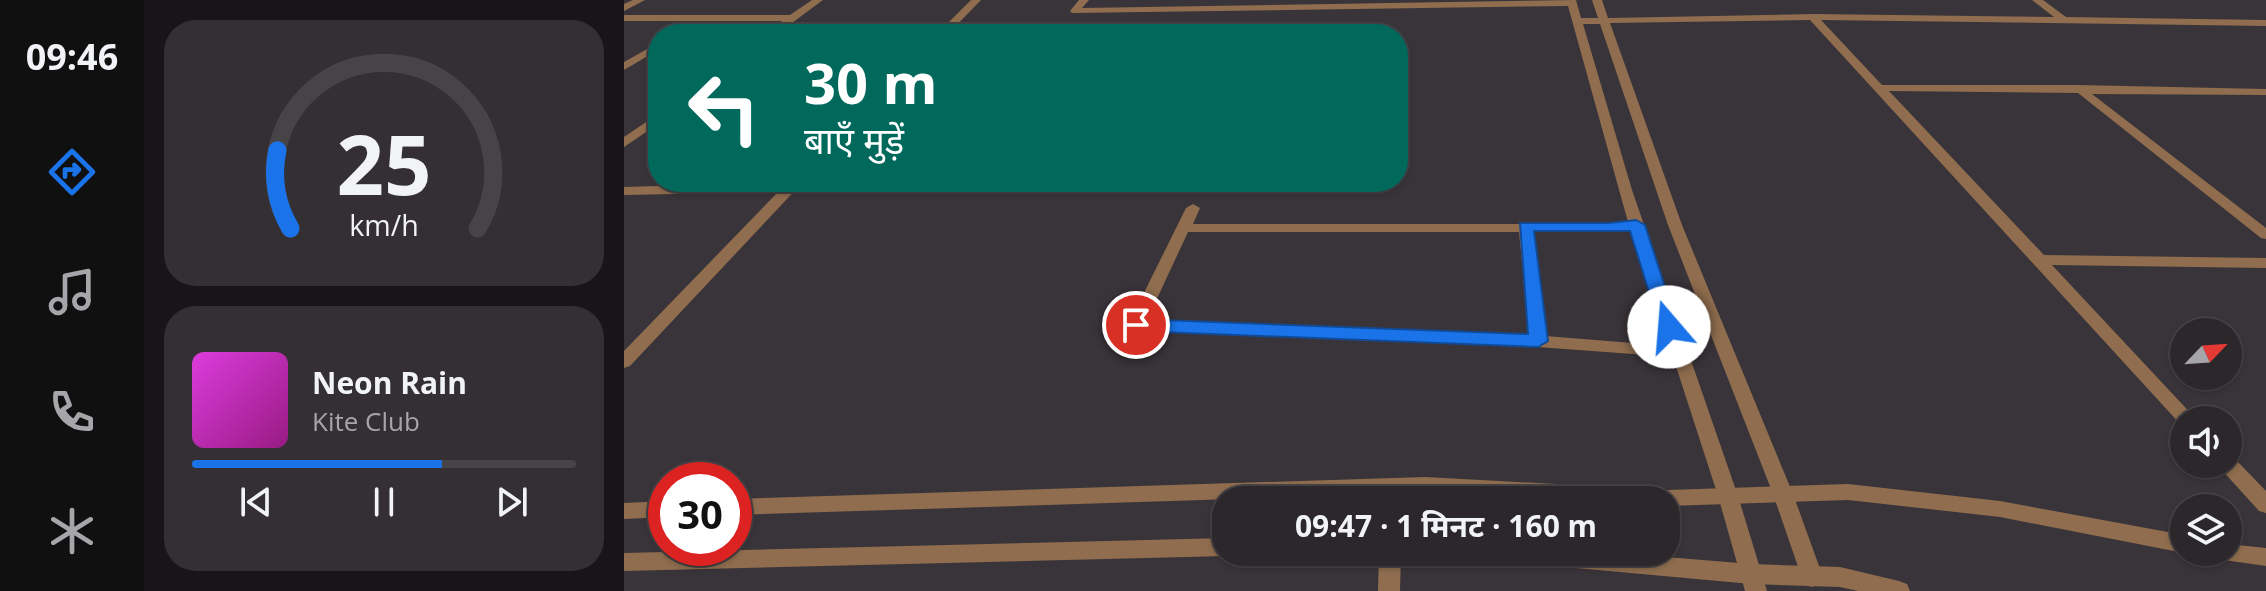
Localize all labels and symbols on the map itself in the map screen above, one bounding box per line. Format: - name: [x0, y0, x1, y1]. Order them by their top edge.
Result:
- position arrow: [1627, 285, 1711, 369]
- pin: [1102, 291, 1170, 359]
- north arrow: [2170, 318, 2242, 390]
- speed limit sign: 30: [648, 462, 752, 566]

